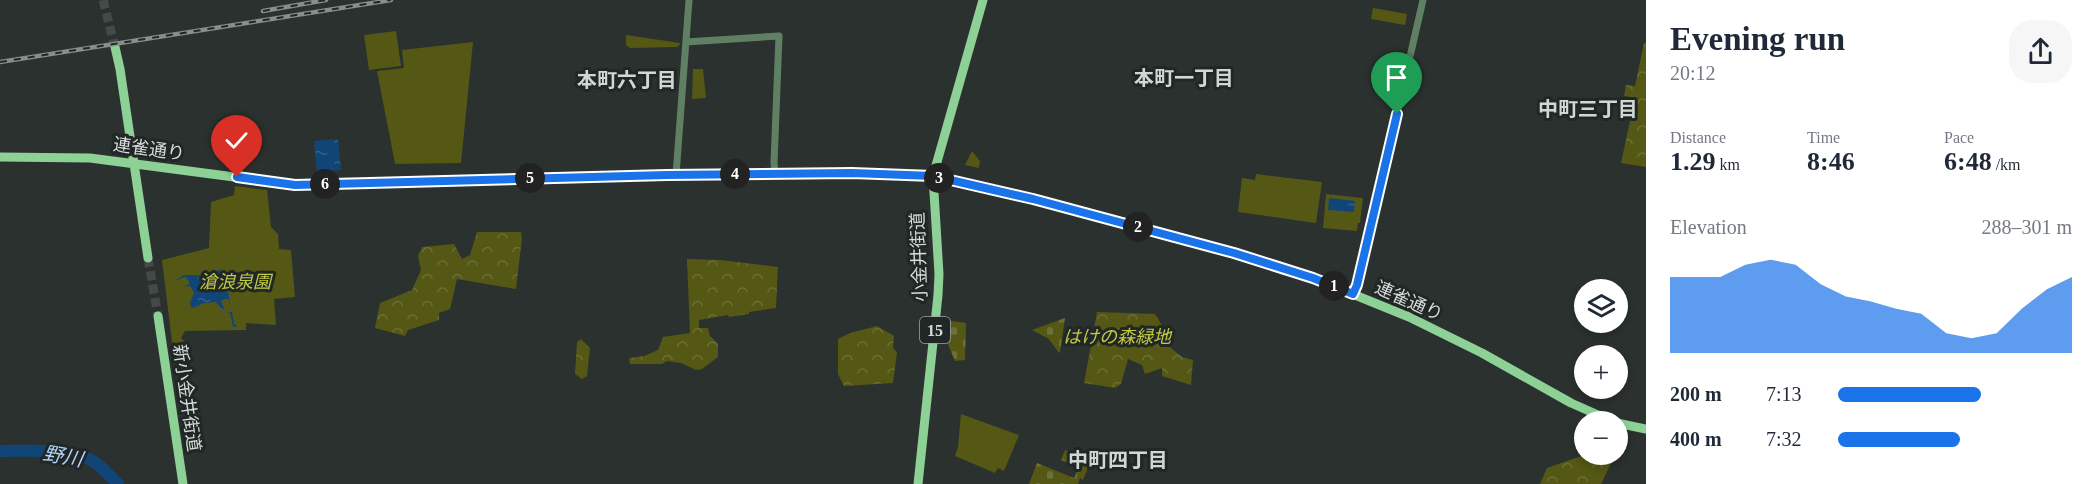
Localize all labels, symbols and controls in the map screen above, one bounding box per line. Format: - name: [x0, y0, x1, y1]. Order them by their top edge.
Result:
- button: share: [2009, 20, 2072, 83]
- text: Evening run: [1670, 21, 1845, 57]
- pin: [1371, 52, 1422, 114]
- icon: arrive: [1380, 61, 1413, 94]
- text: 20:12: [1670, 62, 1716, 84]
- district label: 本町一丁目: [1134, 67, 1234, 89]
- district label: 本町六丁目: [577, 69, 677, 91]
- district label: 中町三丁目: [1538, 98, 1638, 120]
- pin: [211, 115, 262, 177]
- icon: check: [220, 124, 253, 157]
- text: Distance: [1670, 129, 1726, 146]
- text: Time: [1807, 129, 1840, 146]
- text: Pace: [1944, 129, 1974, 146]
- street label: 連雀通り: [112, 134, 186, 164]
- text: 1.29: [1670, 147, 1716, 176]
- text: 8:46: [1807, 147, 1855, 176]
- text: 6:48: [1944, 147, 1992, 176]
- text: km: [1716, 156, 1740, 173]
- text: /km: [1992, 156, 2021, 173]
- pin: 4: [720, 159, 750, 189]
- pin: 5: [515, 163, 545, 193]
- pin: 3: [924, 163, 954, 193]
- text: 4: [731, 165, 739, 182]
- pin: 6: [310, 169, 340, 199]
- text: 5: [526, 169, 534, 186]
- text: 3: [935, 169, 943, 186]
- text: 6: [321, 175, 329, 192]
- street label: 小金井街道: [907, 212, 931, 302]
- pin: 2: [1123, 212, 1153, 242]
- text: Elevation: [1670, 216, 1747, 238]
- text: 288–301 m: [1981, 216, 2072, 238]
- text: 2: [1134, 218, 1142, 235]
- pin: 1: [1319, 271, 1349, 301]
- park label: 滄浪泉園: [199, 272, 274, 292]
- text: 1: [1330, 277, 1338, 294]
- street label: 連雀通り: [1372, 277, 1446, 325]
- map controls: [1574, 279, 1628, 465]
- button: layers: [1574, 279, 1628, 333]
- road number: 15: [920, 317, 950, 343]
- park label: はけの森緑地: [1063, 327, 1173, 347]
- street label: 新小金井街道: [170, 343, 204, 453]
- button: +: [1574, 345, 1628, 399]
- text: 200 m: [1670, 383, 1722, 405]
- text: 7:13: [1766, 383, 1802, 405]
- button: −: [1574, 411, 1628, 465]
- text: 400 m: [1670, 428, 1722, 450]
- text: 7:32: [1766, 428, 1802, 450]
- water label: 野川: [41, 442, 87, 471]
- district label: 中町四丁目: [1068, 449, 1168, 471]

